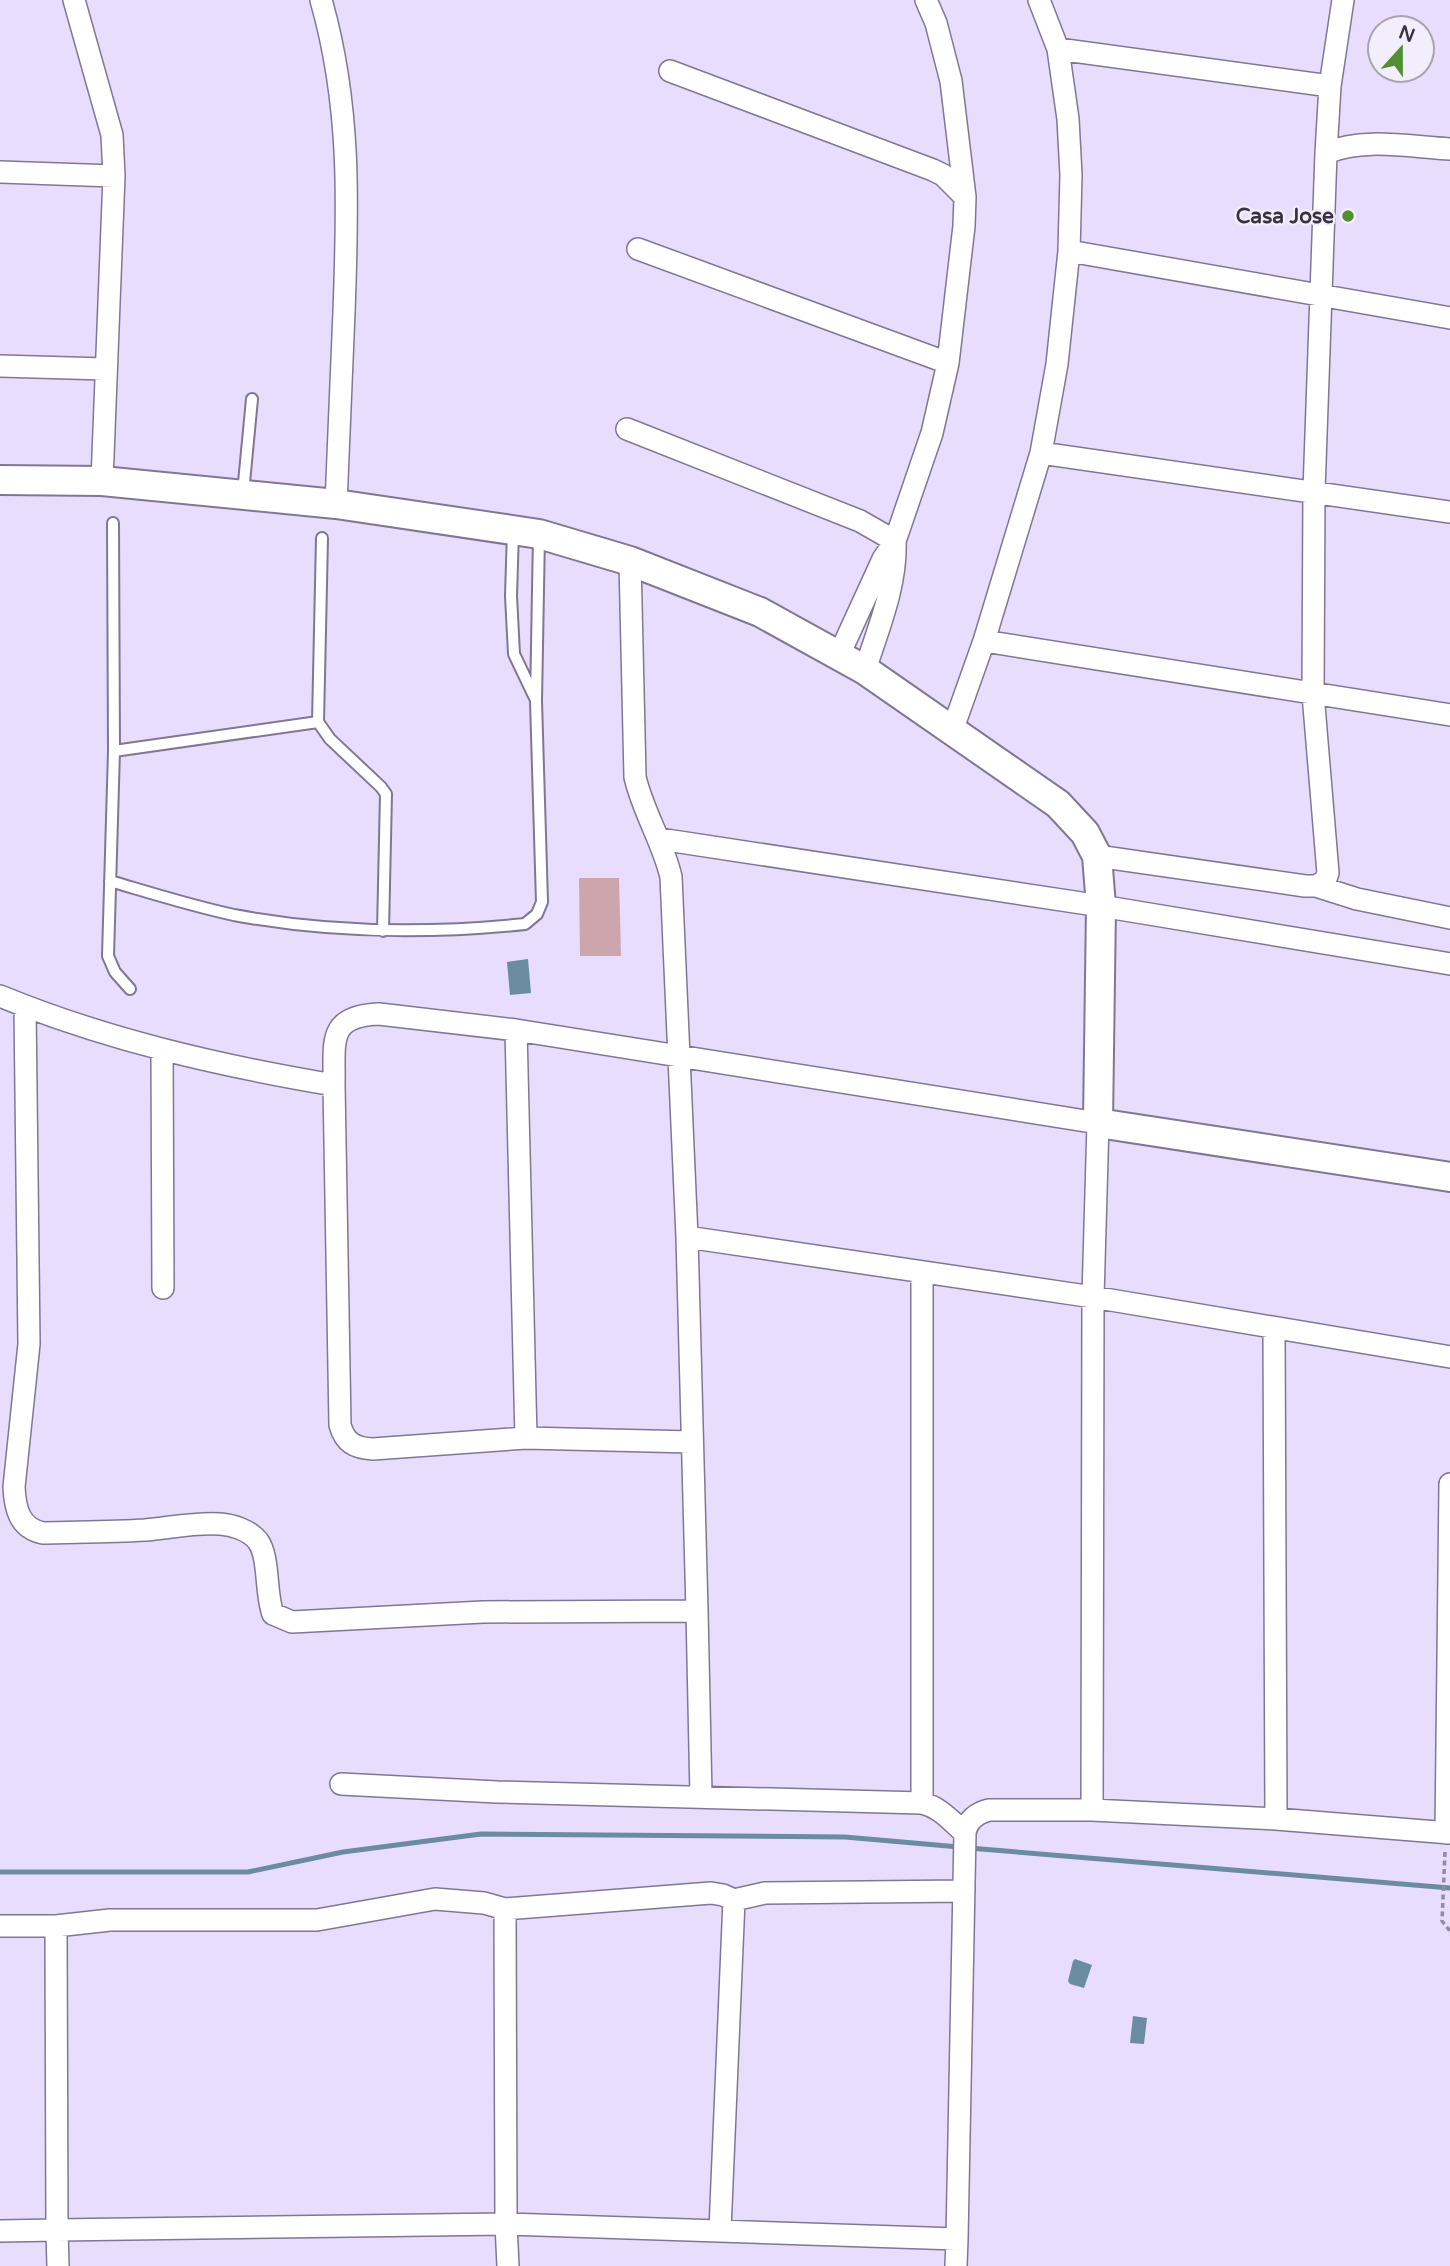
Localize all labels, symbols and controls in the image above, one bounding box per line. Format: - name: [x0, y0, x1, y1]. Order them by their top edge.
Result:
- north arrow: [1366, 14, 1436, 84]
- text: N: [1396, 21, 1418, 47]
- place label: Casa Jose: [1236, 204, 1334, 229]
- marker: Casa Jose: [1340, 208, 1356, 224]

